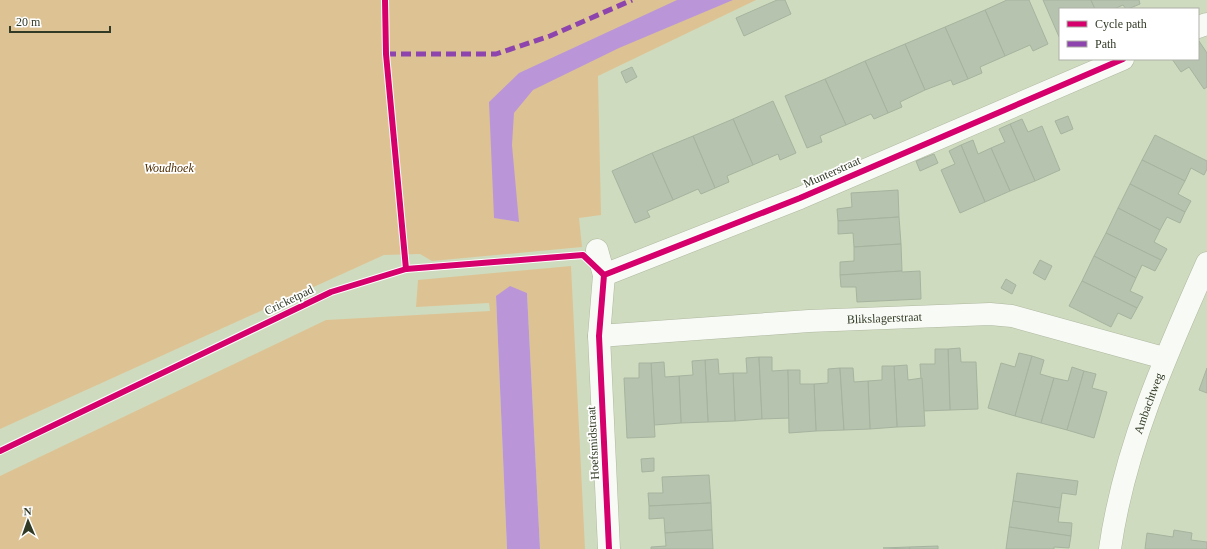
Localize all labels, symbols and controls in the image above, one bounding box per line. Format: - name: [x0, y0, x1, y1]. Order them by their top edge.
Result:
- scale bar: [10, 8, 110, 34]
- legend: [1059, 8, 1199, 60]
- text: 20 m: [16, 15, 41, 29]
- text: Cycle path: [1095, 17, 1147, 31]
- text: Path: [1095, 37, 1116, 51]
- street label: Munterstraat: [801, 153, 863, 191]
- park label: Woudhoek: [144, 161, 194, 175]
- street label: Cricketpad: [262, 282, 316, 318]
- street label: Blikslagerstraat: [846, 310, 923, 327]
- street label: Ambachtweg: [1131, 371, 1166, 436]
- street label: Hoefsmidstraat: [584, 405, 602, 480]
- north arrow: [8, 501, 48, 541]
- text: N: [23, 505, 32, 517]

